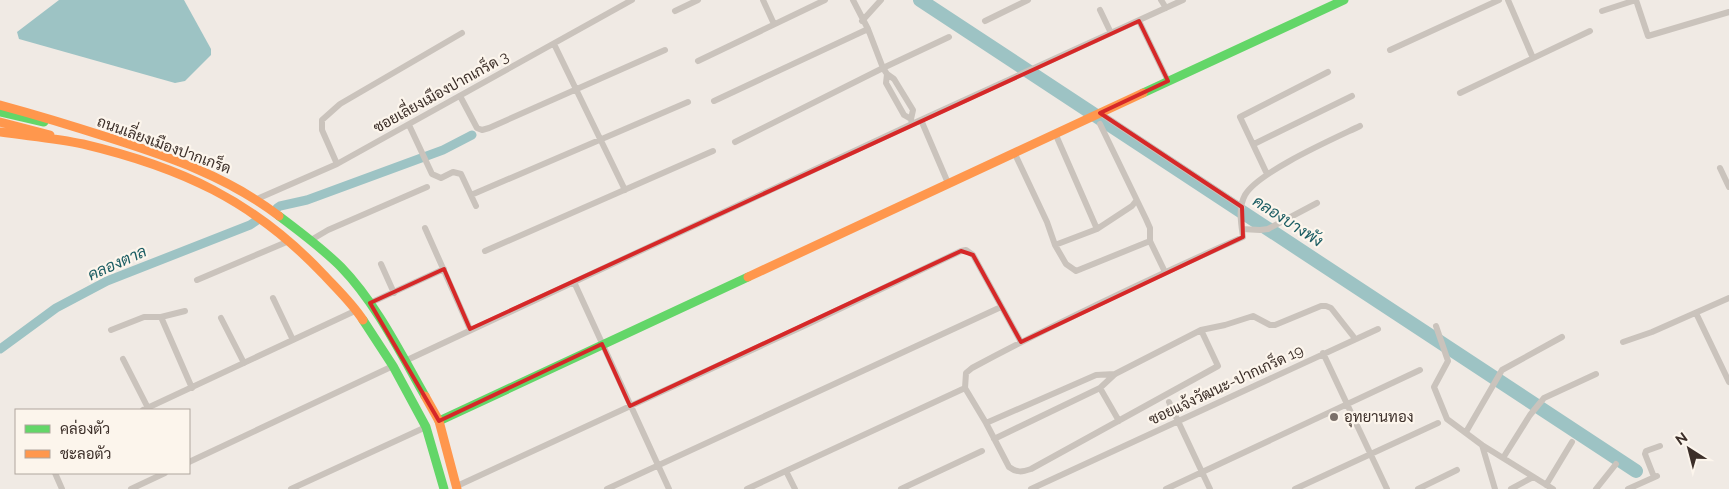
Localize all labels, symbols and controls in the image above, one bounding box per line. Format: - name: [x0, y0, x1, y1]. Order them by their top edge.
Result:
- street label: ซอยเลี่ยงเมืองปากเกร็ด 3: [367, 42, 512, 137]
- street label: ถนนเลี่ยงเมืองปากเกร็ด: [95, 107, 235, 178]
- water label: คลองบางพัง: [1249, 190, 1327, 251]
- water label: คลองตาล: [85, 242, 149, 284]
- street label: ซอยแจ้งวัฒนะ-ปากเกร็ด 19: [1145, 339, 1306, 429]
- place label: อุทยานทอง: [1344, 408, 1414, 428]
- legend: [15, 409, 190, 474]
- marker: อุทยานทอง: [1328, 411, 1340, 423]
- text: คล่องตัว: [60, 419, 110, 438]
- north arrow: [1664, 424, 1714, 474]
- text: N: [1672, 429, 1690, 448]
- text: ชะลอตัว: [60, 445, 111, 463]

